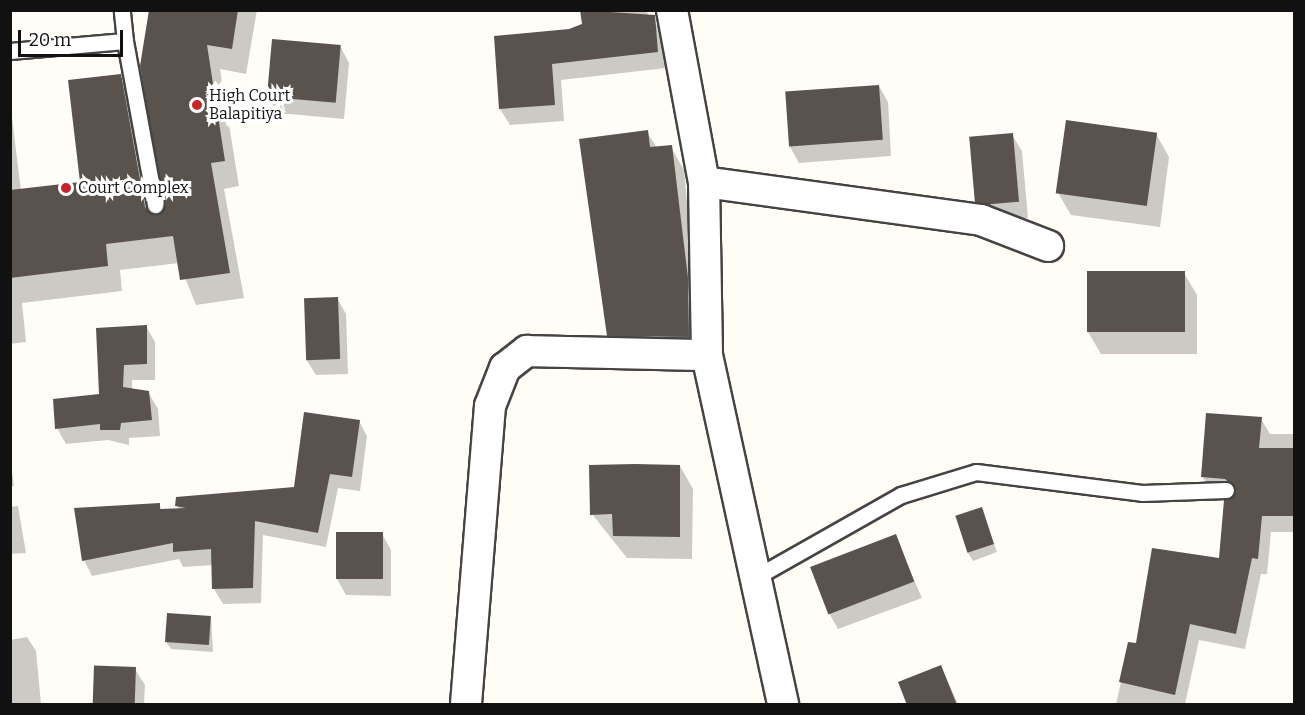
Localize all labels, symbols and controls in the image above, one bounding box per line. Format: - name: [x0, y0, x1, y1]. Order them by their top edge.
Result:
- scale bar: [21, 18, 126, 56]
- text: 20 m: [29, 29, 71, 51]
- place label: High Court Balapitiya: [209, 86, 290, 124]
- marker: High Court Balapitiya: [190, 98, 204, 112]
- place label: Court Complex: [78, 178, 189, 198]
- marker: Court Complex: [59, 181, 73, 195]

